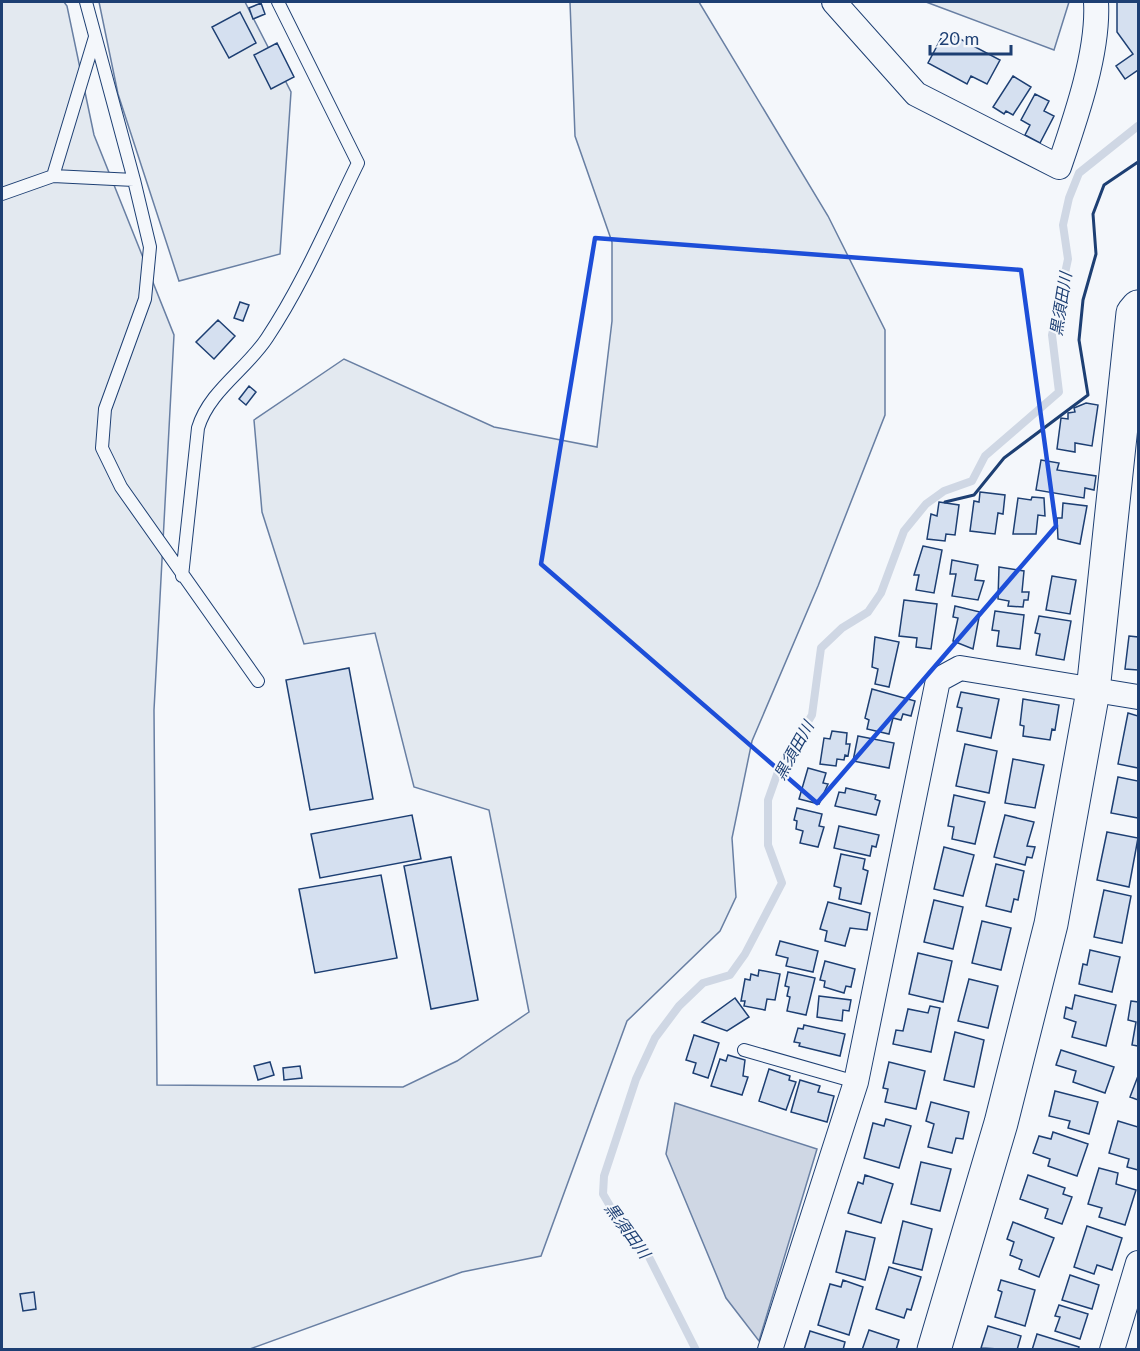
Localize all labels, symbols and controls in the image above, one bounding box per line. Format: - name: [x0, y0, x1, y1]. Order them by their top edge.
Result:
- scale bar: [930, 18, 1011, 56]
- text: 20 m: [939, 27, 979, 49]
- water label: 黒須田川: [1046, 269, 1075, 337]
- water label: 黒須田川: [769, 716, 818, 783]
- water label: 黒須田川: [602, 1199, 656, 1263]

